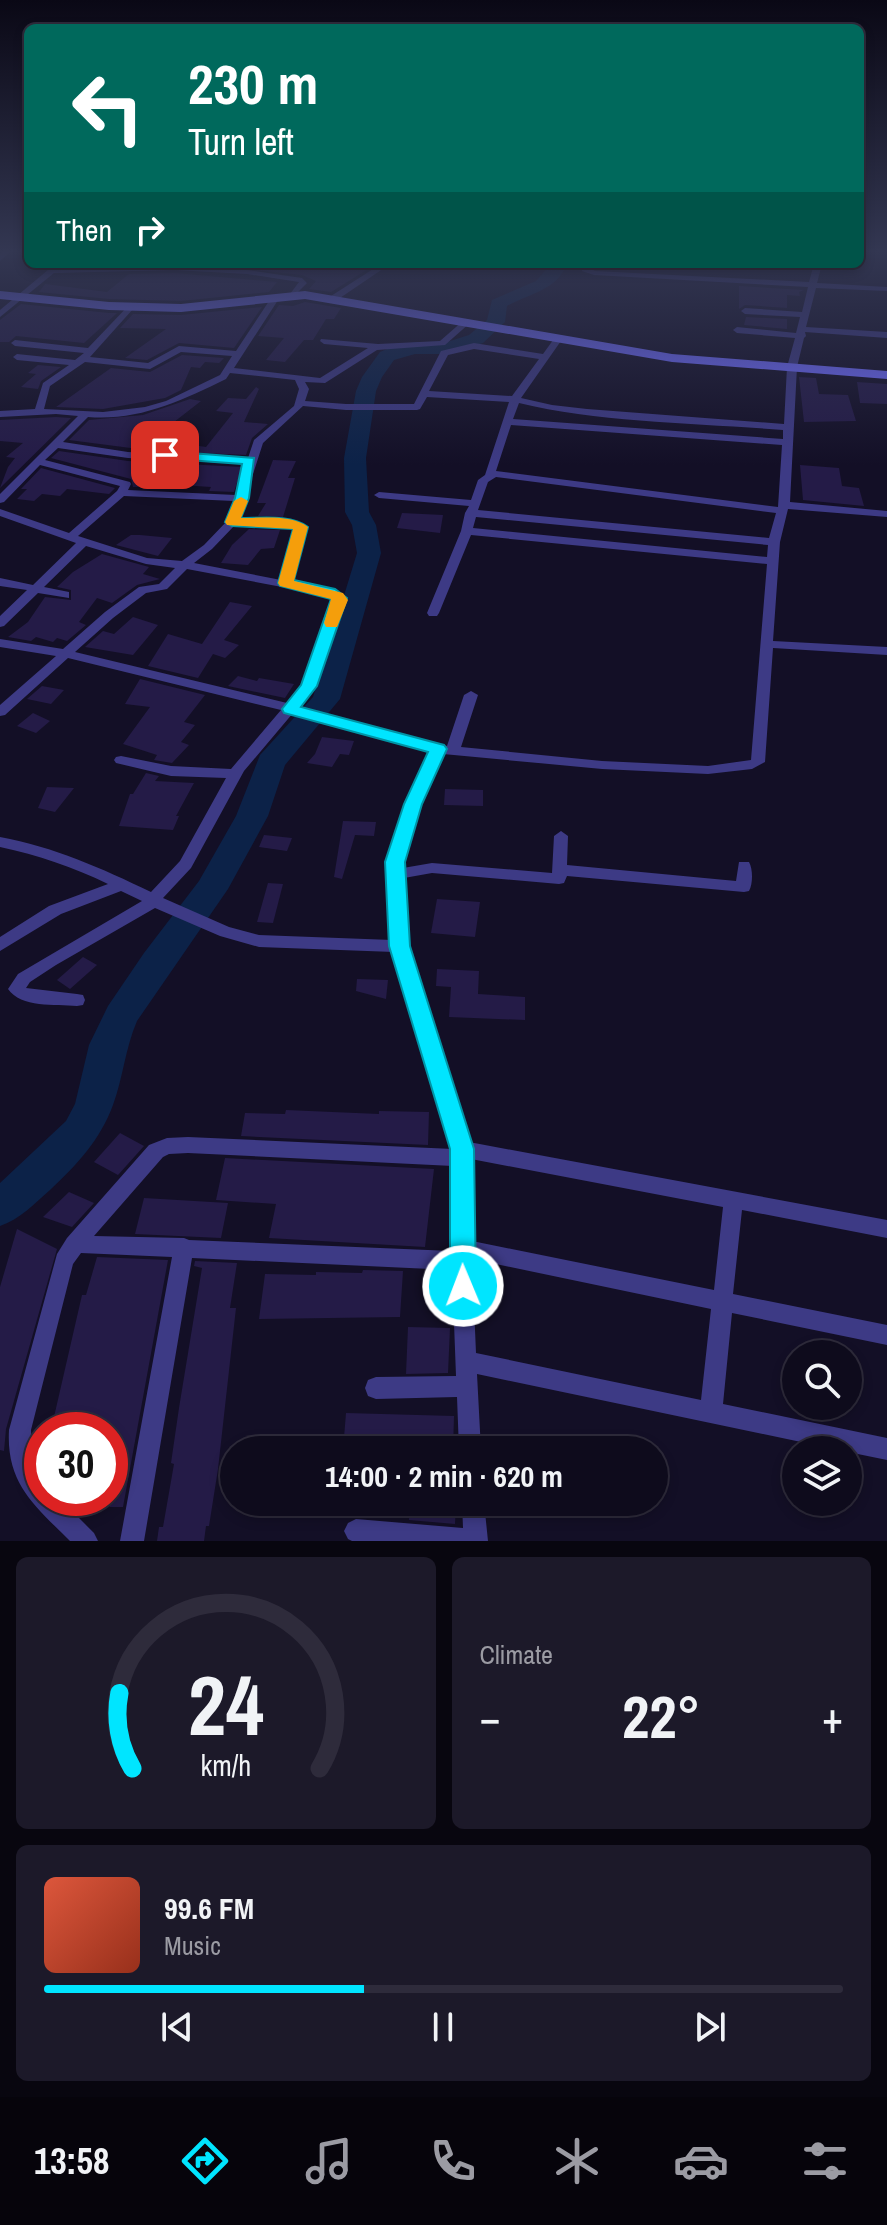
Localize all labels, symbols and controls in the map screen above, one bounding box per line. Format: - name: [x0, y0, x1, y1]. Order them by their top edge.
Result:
- text: 230 m: [188, 46, 318, 121]
- icon: left: [56, 56, 160, 160]
- text: Turn left: [188, 118, 294, 166]
- icon: right: [128, 208, 172, 252]
- text: Then: [56, 210, 112, 250]
- pin: [131, 421, 199, 489]
- icon: arrive: [143, 433, 187, 477]
- position arrow: [421, 1244, 505, 1328]
- map controls: [782, 1340, 862, 1516]
- button: search: [782, 1340, 862, 1420]
- speed limit sign: 30: [24, 1412, 128, 1516]
- button: layers: [782, 1436, 862, 1516]
- text: 14:00 · 2 min · 620 m: [325, 1456, 563, 1496]
- text: Climate: [480, 1637, 553, 1672]
- text: 24: [188, 1649, 264, 1761]
- text: 22°: [622, 1676, 701, 1757]
- text: −: [480, 1687, 501, 1747]
- text: +: [822, 1687, 843, 1747]
- text: km/h: [200, 1746, 251, 1785]
- text: 99.6 FM: [164, 1888, 254, 1928]
- text: Music: [164, 1928, 221, 1963]
- icon: previous: [155, 2005, 199, 2049]
- icon: pause: [421, 2005, 465, 2049]
- icon: next: [688, 2005, 732, 2049]
- icon: directions: [177, 2133, 233, 2189]
- icon: music: [301, 2133, 357, 2189]
- icon: phone: [425, 2133, 481, 2189]
- icon: climate: [549, 2133, 605, 2189]
- icon: car: [673, 2133, 729, 2189]
- icon: filters: [797, 2133, 853, 2189]
- text: 13:58: [34, 2137, 109, 2185]

